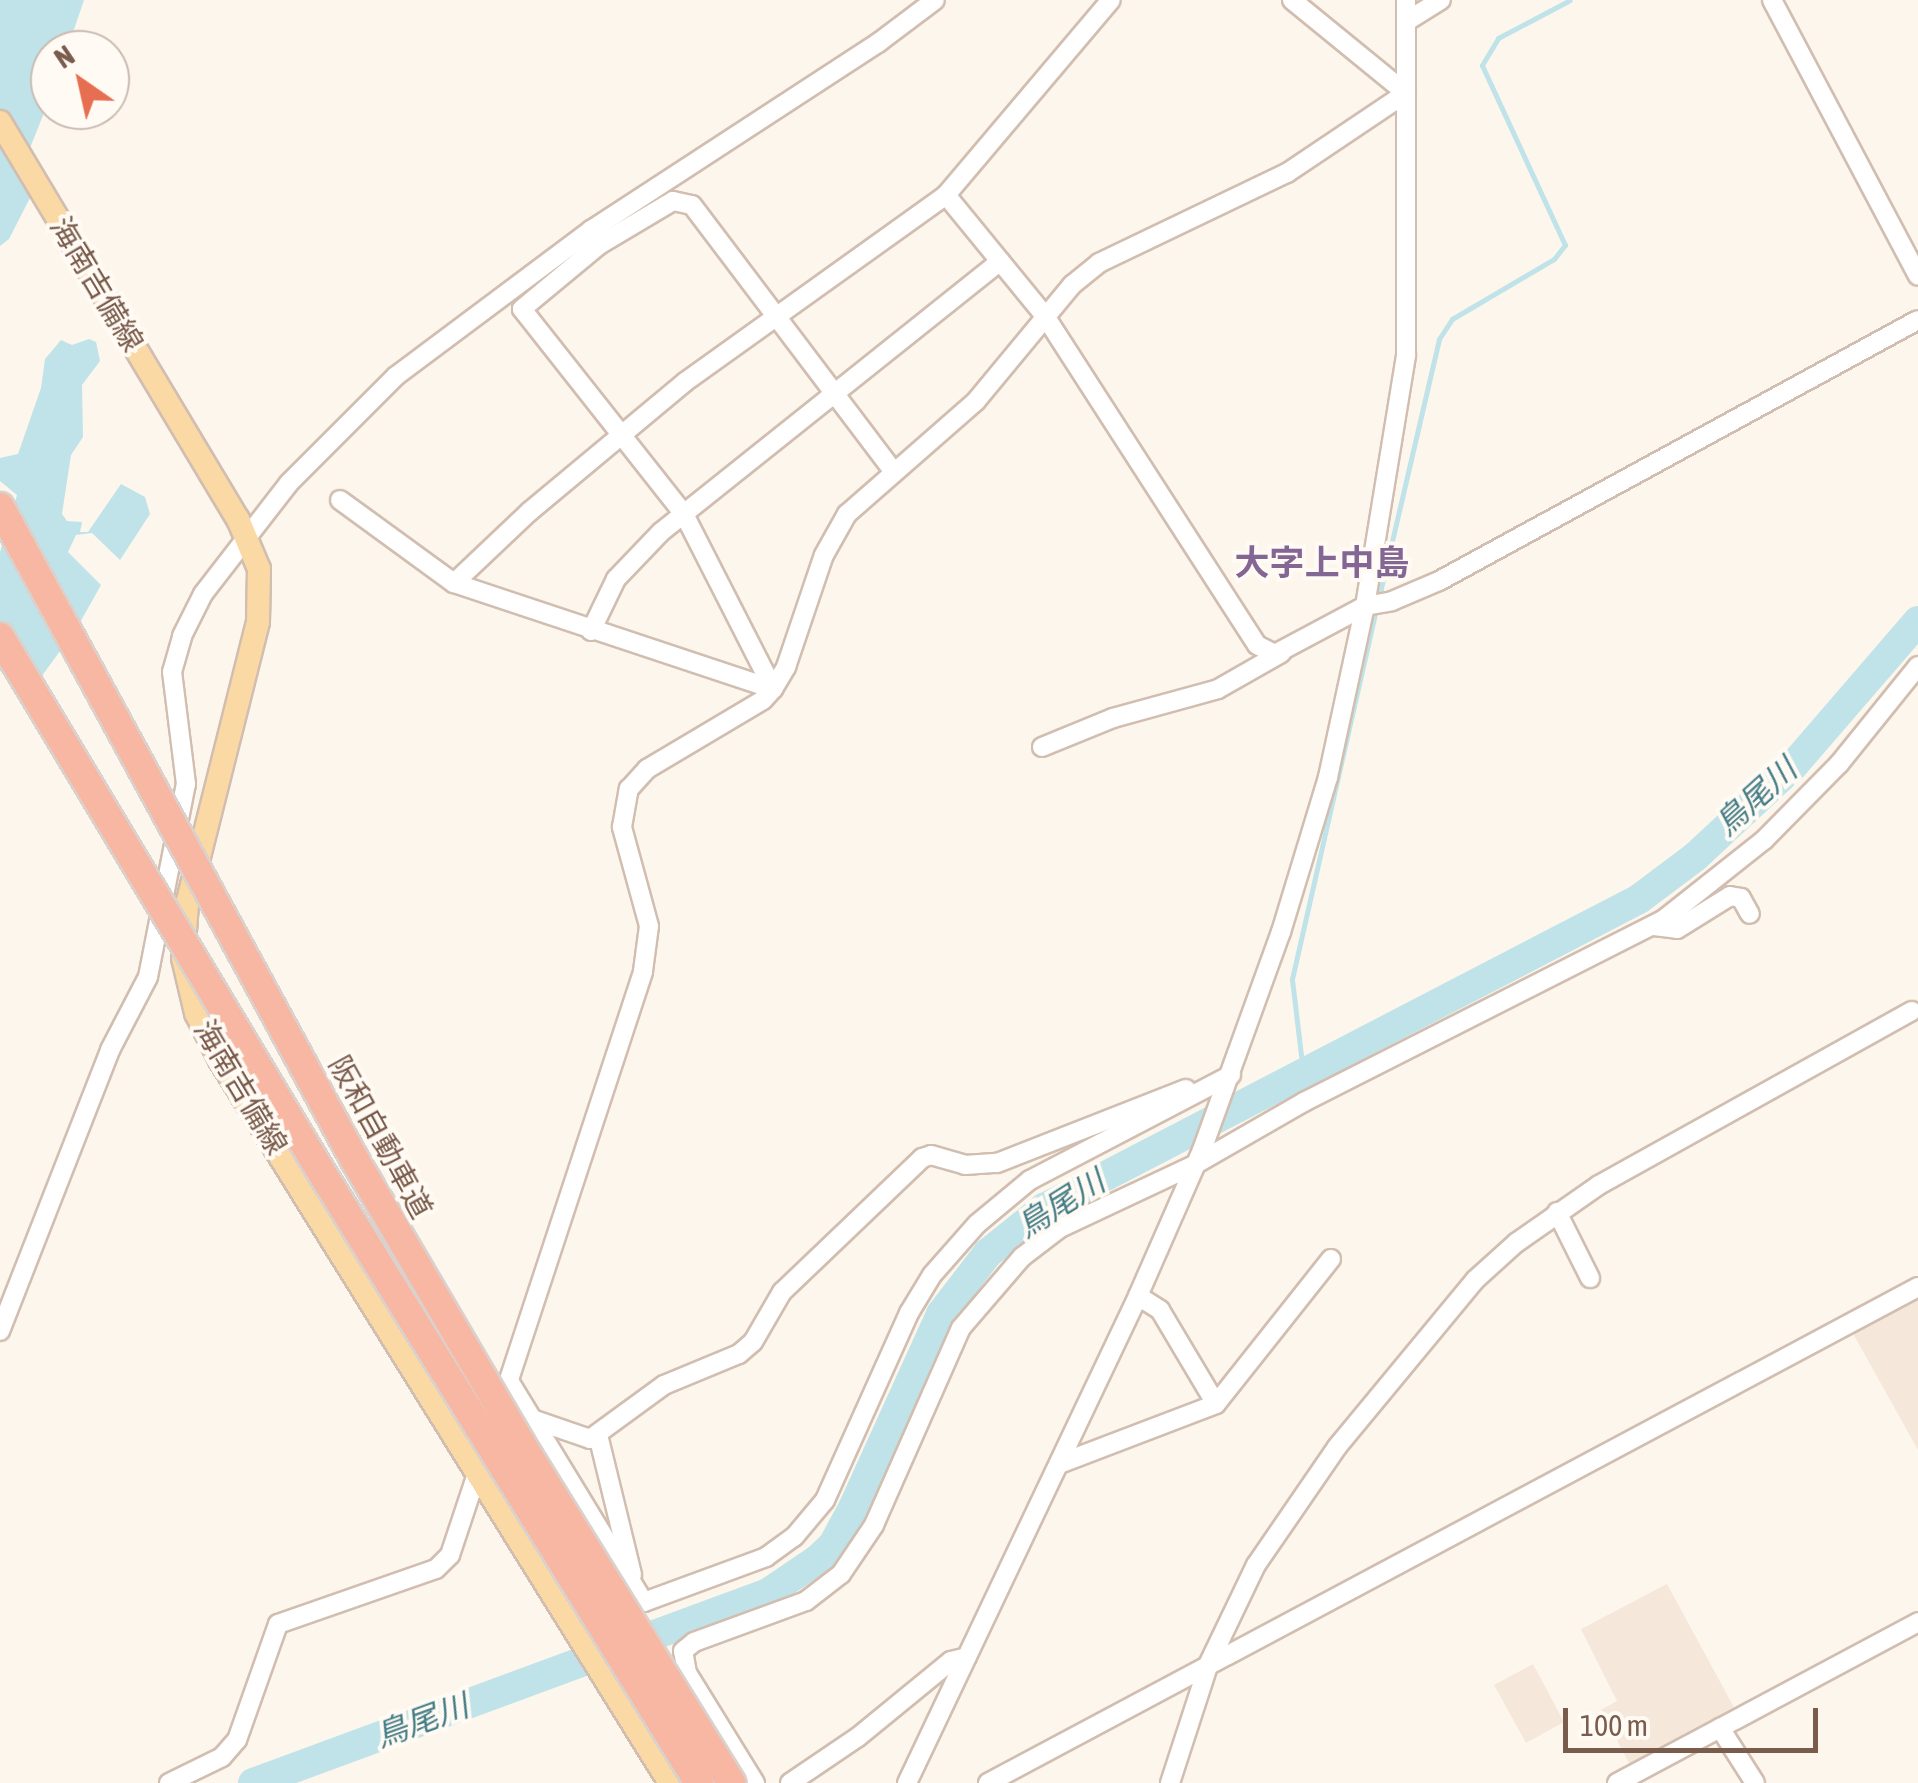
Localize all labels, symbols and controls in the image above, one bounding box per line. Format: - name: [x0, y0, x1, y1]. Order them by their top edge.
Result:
- north arrow: [30, 30, 130, 130]
- text: N: [49, 39, 80, 75]
- street label: 海南吉備線: [43, 210, 151, 358]
- district label: 大字上中島: [1235, 541, 1409, 583]
- water label: 鳥尾川: [1707, 751, 1805, 843]
- street label: 海南吉備線: [187, 1013, 295, 1161]
- street label: 阪和自動車道: [322, 1050, 440, 1224]
- water label: 鳥尾川: [1010, 1162, 1112, 1246]
- water label: 鳥尾川: [370, 1687, 474, 1755]
- scale bar: [1568, 1688, 1823, 1750]
- text: 100 m: [1580, 1708, 1648, 1742]

